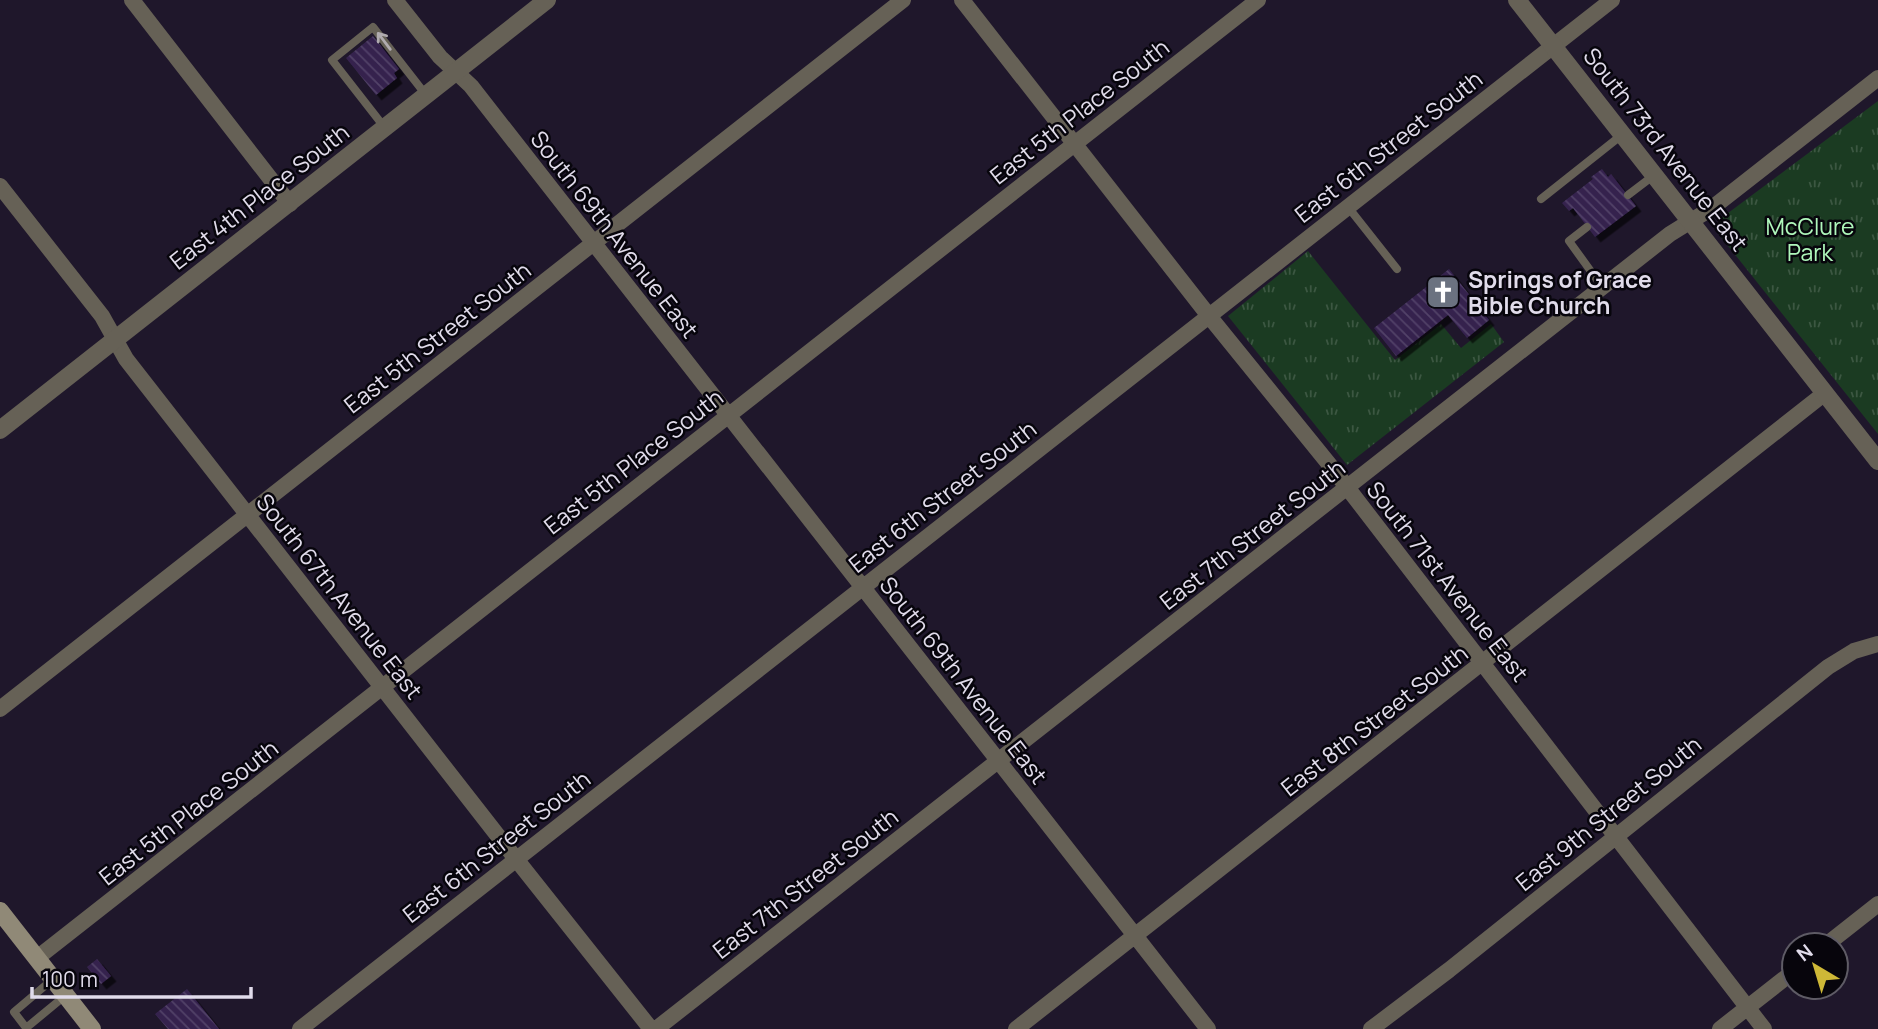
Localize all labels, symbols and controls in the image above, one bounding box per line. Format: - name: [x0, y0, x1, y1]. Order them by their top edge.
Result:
- street label: East 5th Place South: [983, 31, 1175, 191]
- one-way arrow: [377, 32, 392, 51]
- street label: South 73rd Avenue East: [1576, 41, 1756, 257]
- street label: East 6th Street South: [1288, 63, 1488, 229]
- street label: East 4th Place South: [163, 116, 355, 276]
- street label: South 69th Avenue East: [524, 124, 706, 344]
- park label: McClure Park: [1765, 210, 1855, 268]
- street label: East 5th Street South: [337, 254, 537, 420]
- place label: Springs of Grace Bible Church: [1468, 263, 1652, 321]
- church icon: Springs of Grace Bible Church: [1424, 273, 1462, 311]
- street label: East 5th Place South: [537, 381, 729, 541]
- street label: East 6th Street South: [842, 413, 1042, 579]
- street label: East 7th Street South: [1153, 451, 1351, 617]
- street label: South 71st Avenue East: [1360, 474, 1536, 688]
- street label: South 67th Avenue East: [250, 487, 430, 705]
- street label: South 69th Avenue East: [873, 570, 1055, 790]
- street label: East 8th Street South: [1274, 637, 1474, 803]
- street label: East 9th Street South: [1509, 728, 1707, 898]
- street label: East 5th Place South: [92, 732, 284, 892]
- street label: East 6th Street South: [396, 763, 596, 929]
- street label: East 7th Street South: [706, 800, 904, 966]
- north arrow: [1780, 931, 1850, 1001]
- text: N: [1791, 938, 1818, 967]
- scale bar: [32, 956, 250, 1000]
- text: 100 m: [42, 965, 98, 993]

